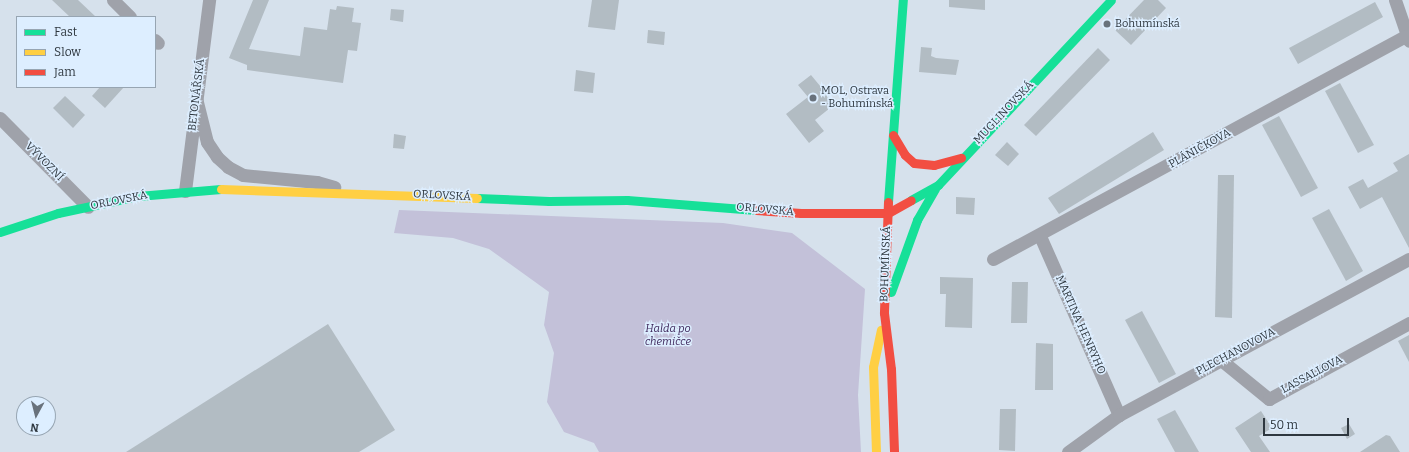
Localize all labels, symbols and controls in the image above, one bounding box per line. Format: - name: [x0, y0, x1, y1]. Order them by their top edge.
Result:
- legend: [16, 16, 156, 88]
- place label: Bohumínská: [1115, 17, 1180, 31]
- marker: Bohumínská: [1102, 19, 1112, 29]
- text: Fast: [54, 25, 77, 39]
- text: Slow: [54, 45, 81, 59]
- street label: BETONÁŘSKÁ: [186, 58, 208, 132]
- text: Jam: [54, 65, 76, 79]
- street label: MUGLINOVSKÁ: [971, 79, 1037, 147]
- place label: MOL, Ostrava - Bohumínská: [821, 85, 893, 111]
- marker: MOL, Ostrava - Bohumínská: [808, 93, 818, 103]
- street label: PLÁNIČKOVA: [1167, 127, 1233, 171]
- street label: VÝVOZNÍ: [22, 140, 66, 184]
- street label: ORLOVSKÁ: [413, 188, 471, 204]
- street label: ORLOVSKÁ: [89, 189, 149, 213]
- street label: ORLOVSKÁ: [736, 201, 794, 219]
- street label: BOHUMÍNSKÁ: [878, 226, 894, 302]
- street label: MARTINA HENRYHO: [1052, 273, 1108, 377]
- park label: Halda po chemičce: [645, 323, 691, 349]
- street label: PLECHANOVOVA: [1194, 326, 1278, 378]
- street label: LASSALLOVA: [1279, 353, 1345, 397]
- north arrow: [16, 396, 56, 436]
- scale bar: [1265, 410, 1351, 436]
- text: 50 m: [1270, 418, 1298, 432]
- text: N: [30, 420, 40, 434]

